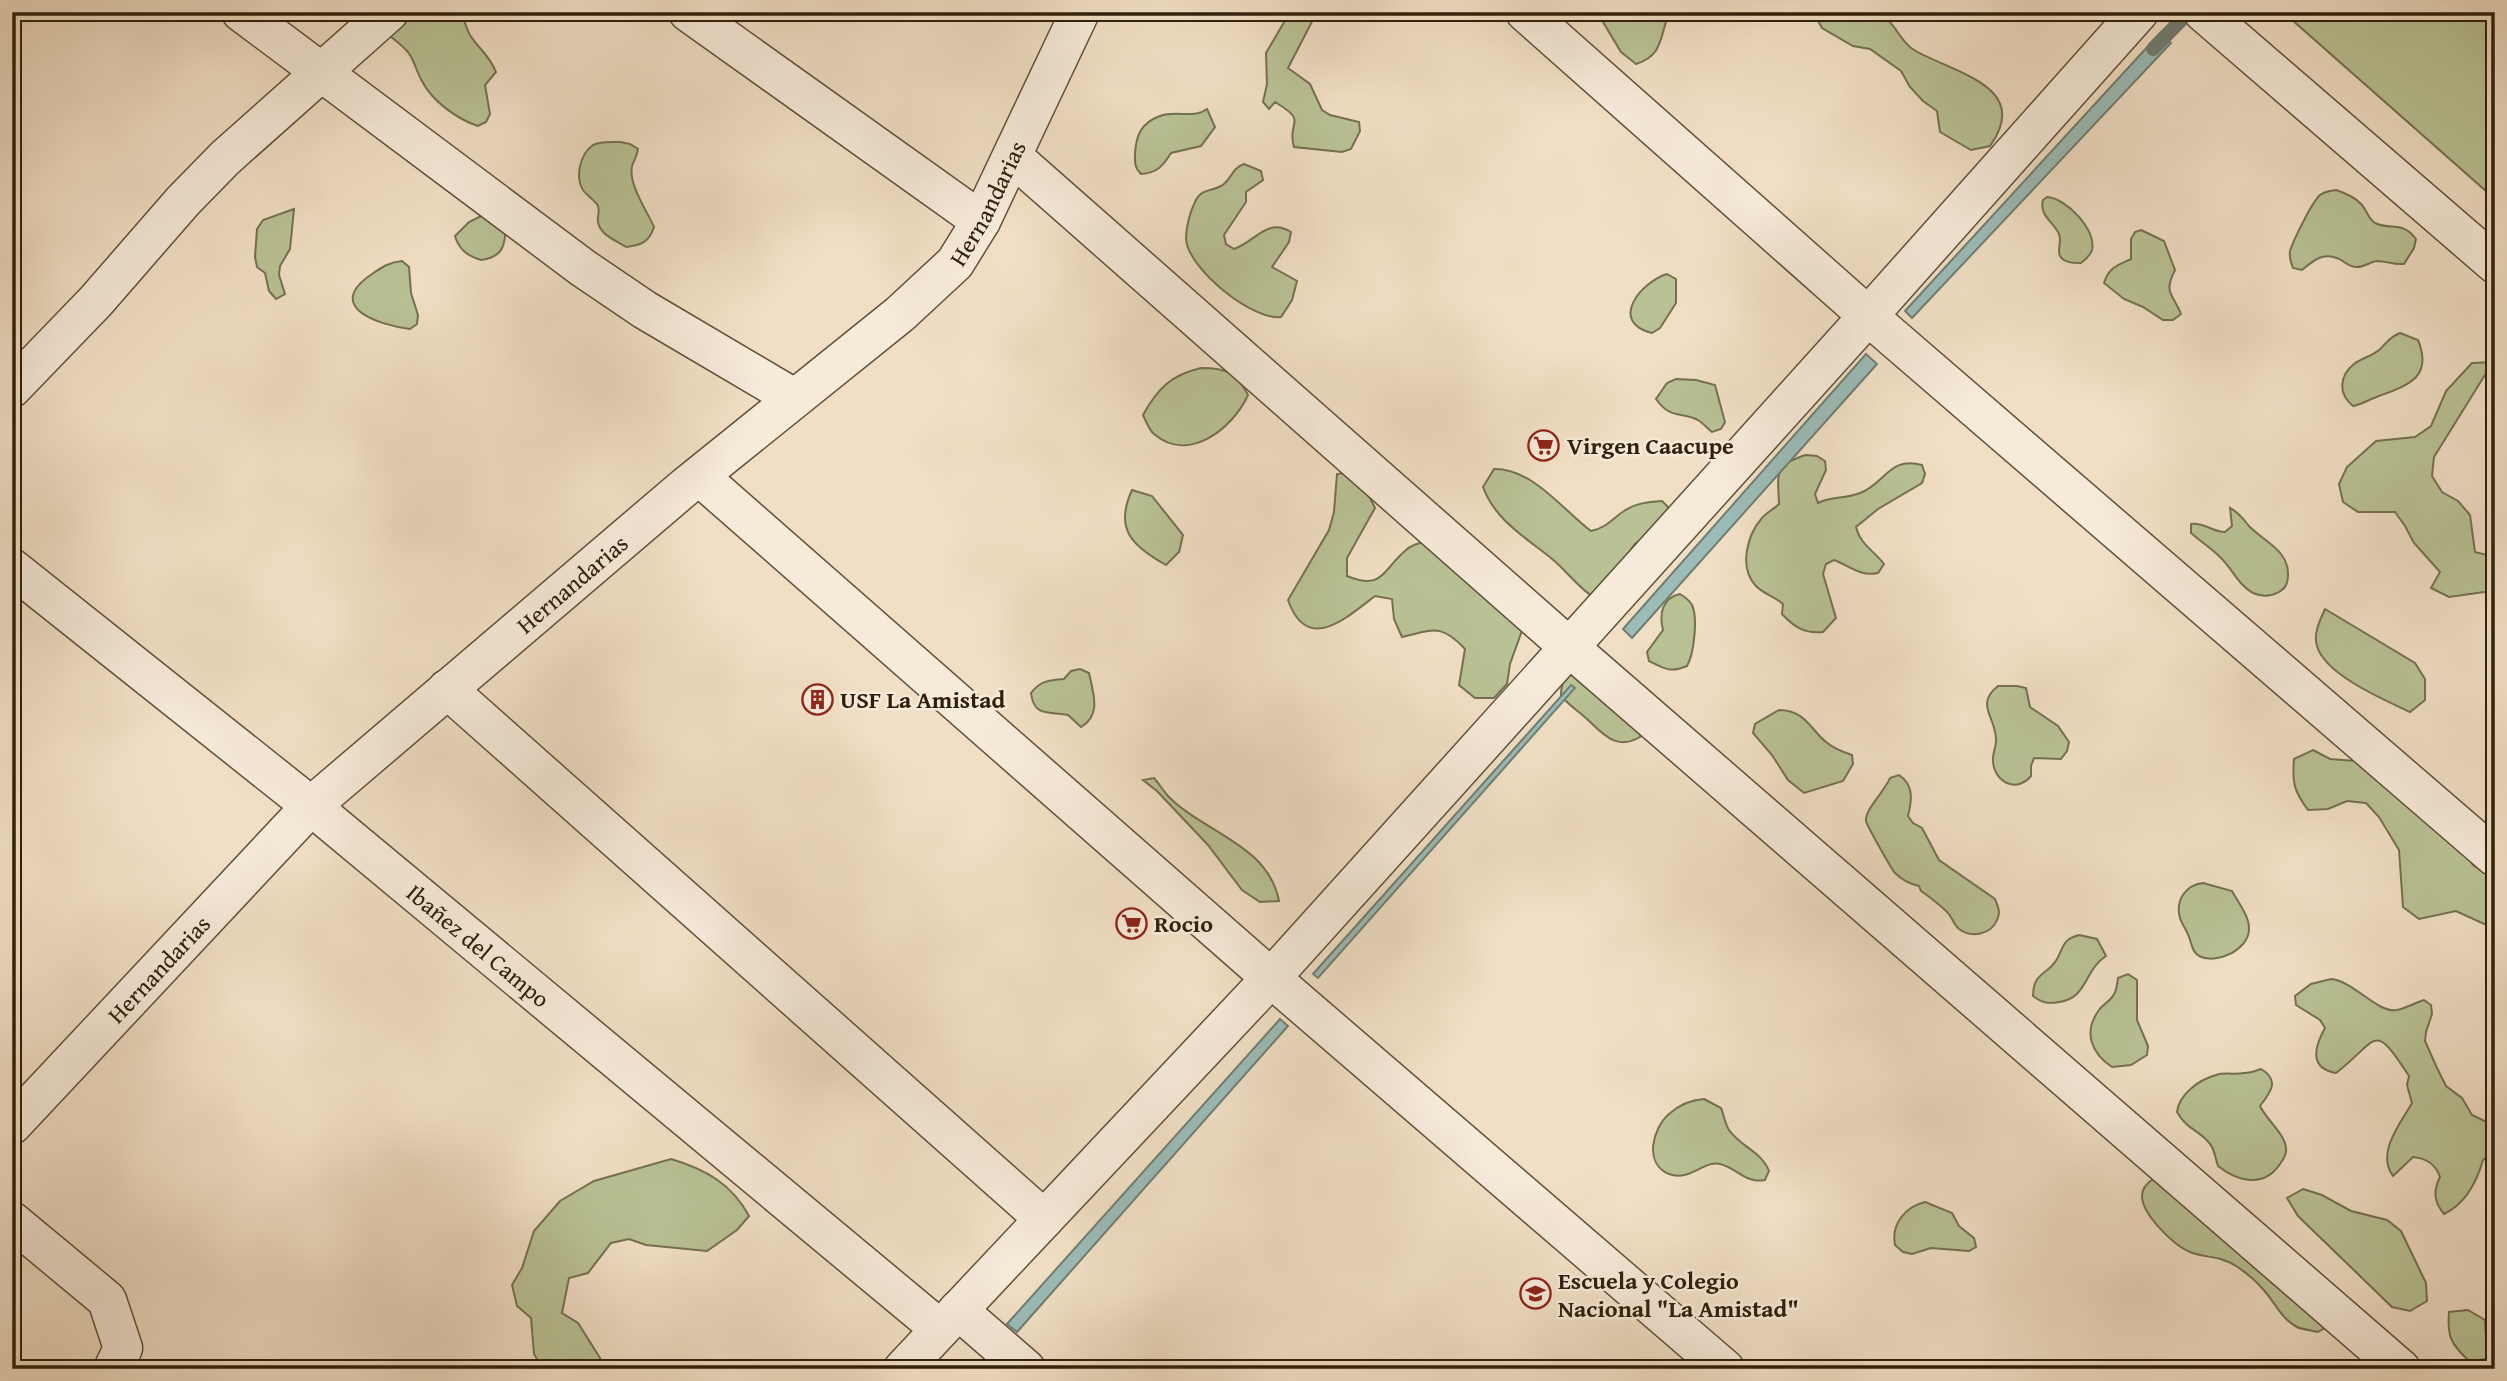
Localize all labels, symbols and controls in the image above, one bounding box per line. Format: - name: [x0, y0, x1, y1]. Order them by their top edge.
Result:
- street label: Hernandarias: [940, 135, 1034, 272]
- supermarket icon: Virgen Caacupe: [1527, 428, 1561, 462]
- place label: Virgen Caacupe: [1567, 428, 1734, 463]
- street label: Hernandarias: [508, 526, 635, 641]
- building icon: USF La Amistad: [800, 682, 834, 716]
- place label: USF La Amistad: [840, 682, 1006, 717]
- street label: Ibañez del Campo: [399, 875, 558, 1015]
- supermarket icon: Rocio: [1114, 906, 1148, 940]
- place label: Rocio: [1154, 906, 1213, 941]
- street label: Hernandarias: [99, 907, 218, 1031]
- place label: Escuela y Colegio Nacional "La Amistad": [1558, 1263, 1799, 1326]
- school or university icon: Escuela y Colegio Nacional "La Amistad": [1518, 1277, 1552, 1311]

